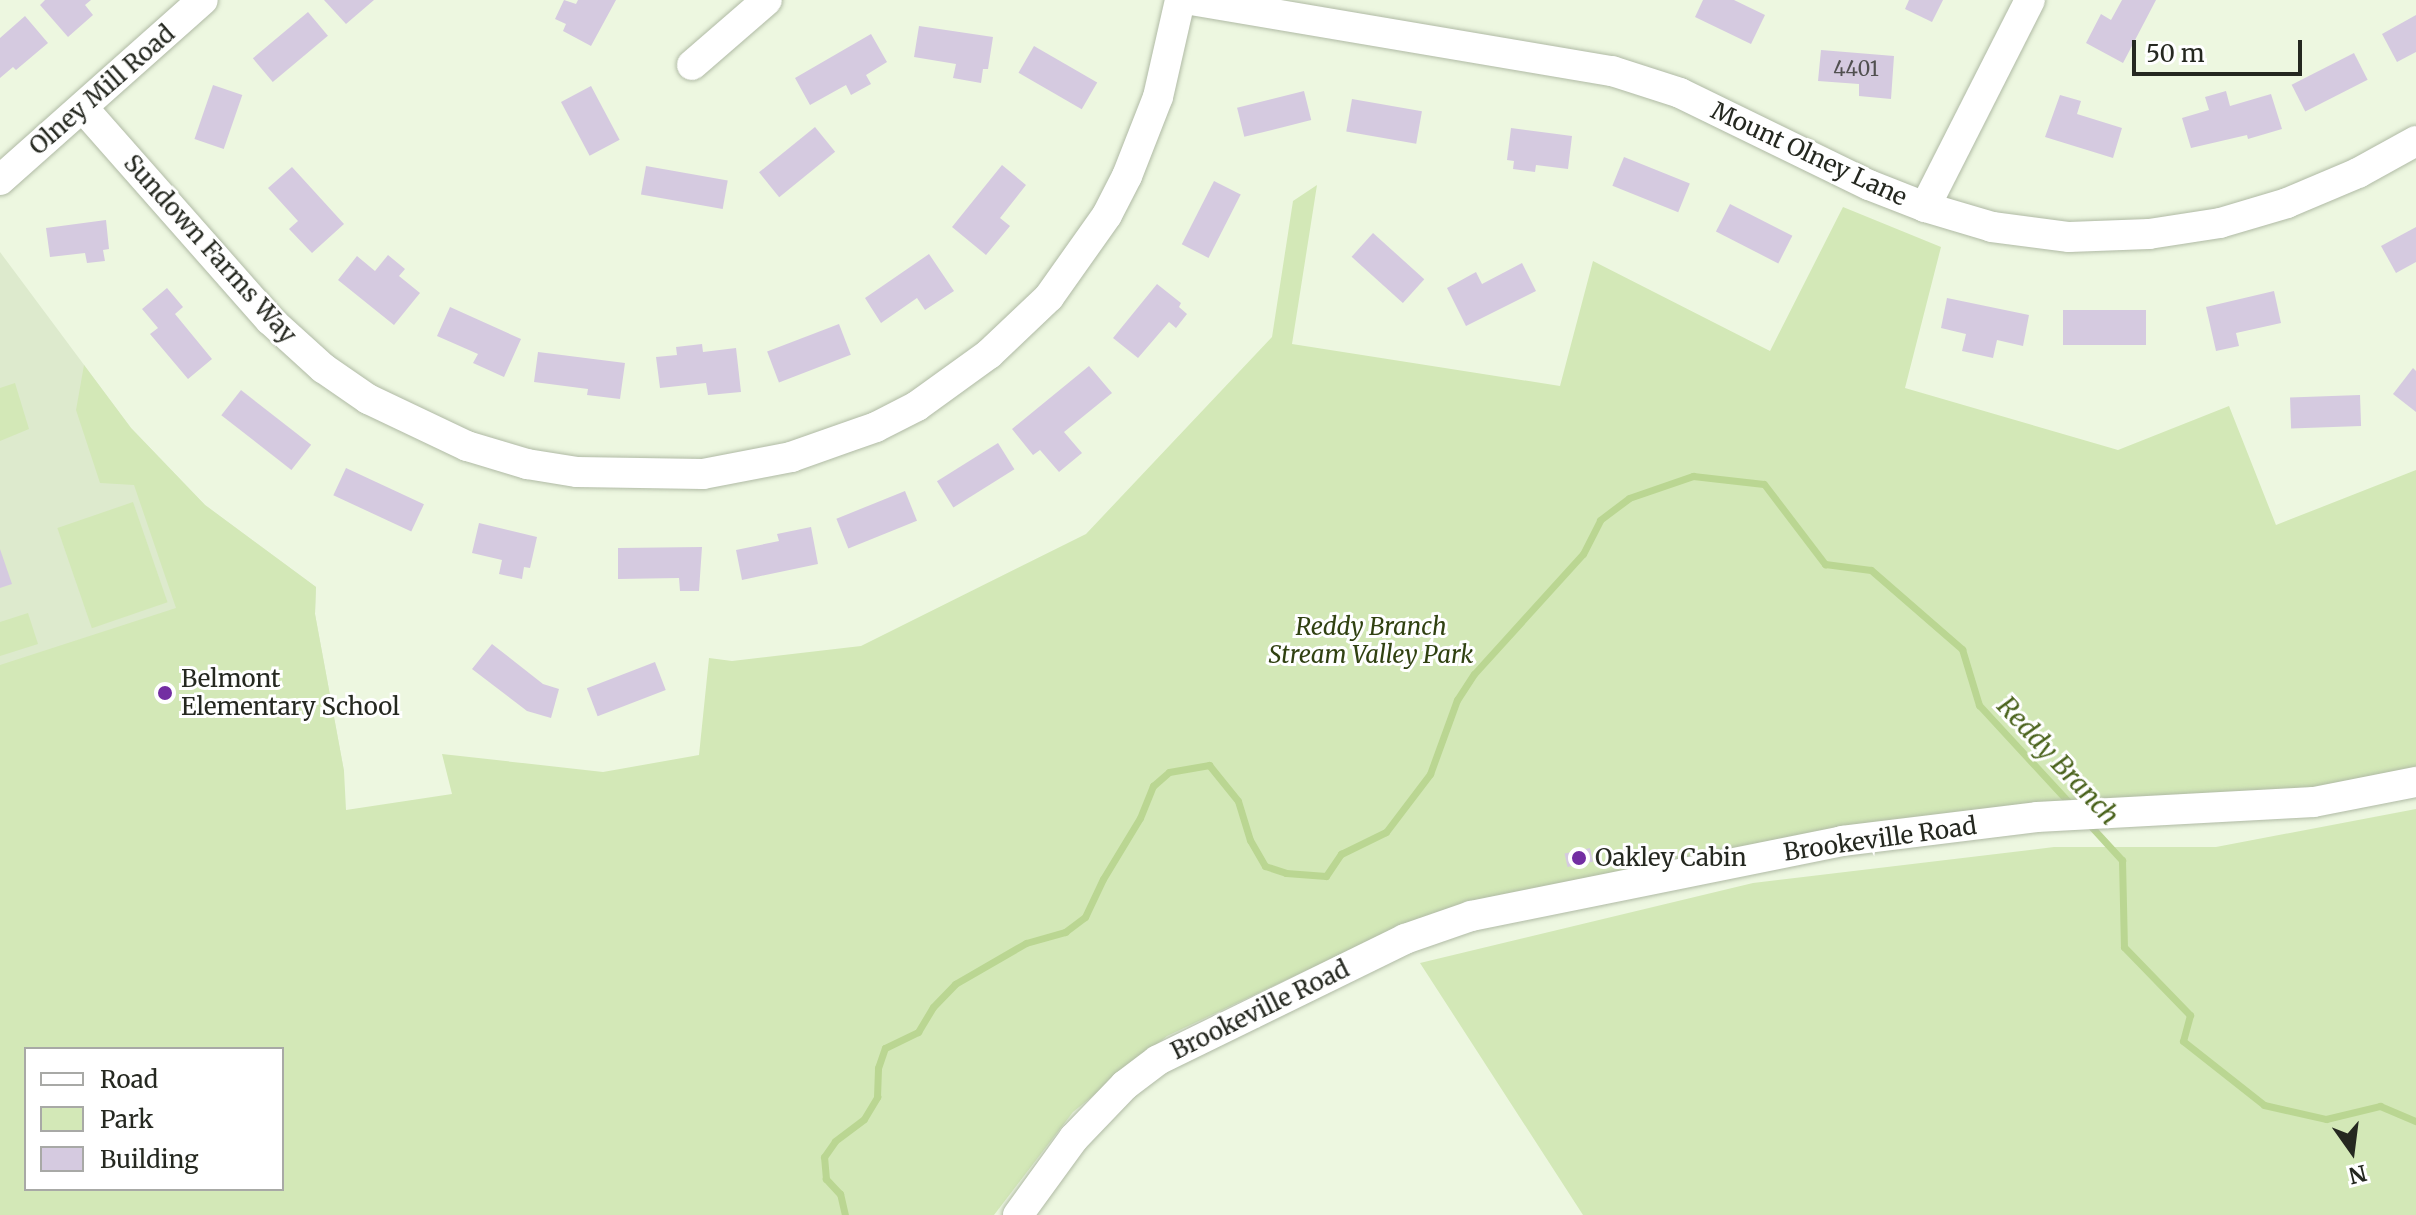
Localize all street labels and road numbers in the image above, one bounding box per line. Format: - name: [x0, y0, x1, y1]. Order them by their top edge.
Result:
- street label: Olney Mill Road: [23, 19, 181, 161]
- street label: Mount Olney Lane: [1707, 96, 1911, 212]
- street label: Sundown Farms Way: [118, 149, 302, 349]
- street label: Brookeville Road: [1782, 811, 1978, 867]
- street label: Brookeville Road: [1166, 954, 1354, 1066]

